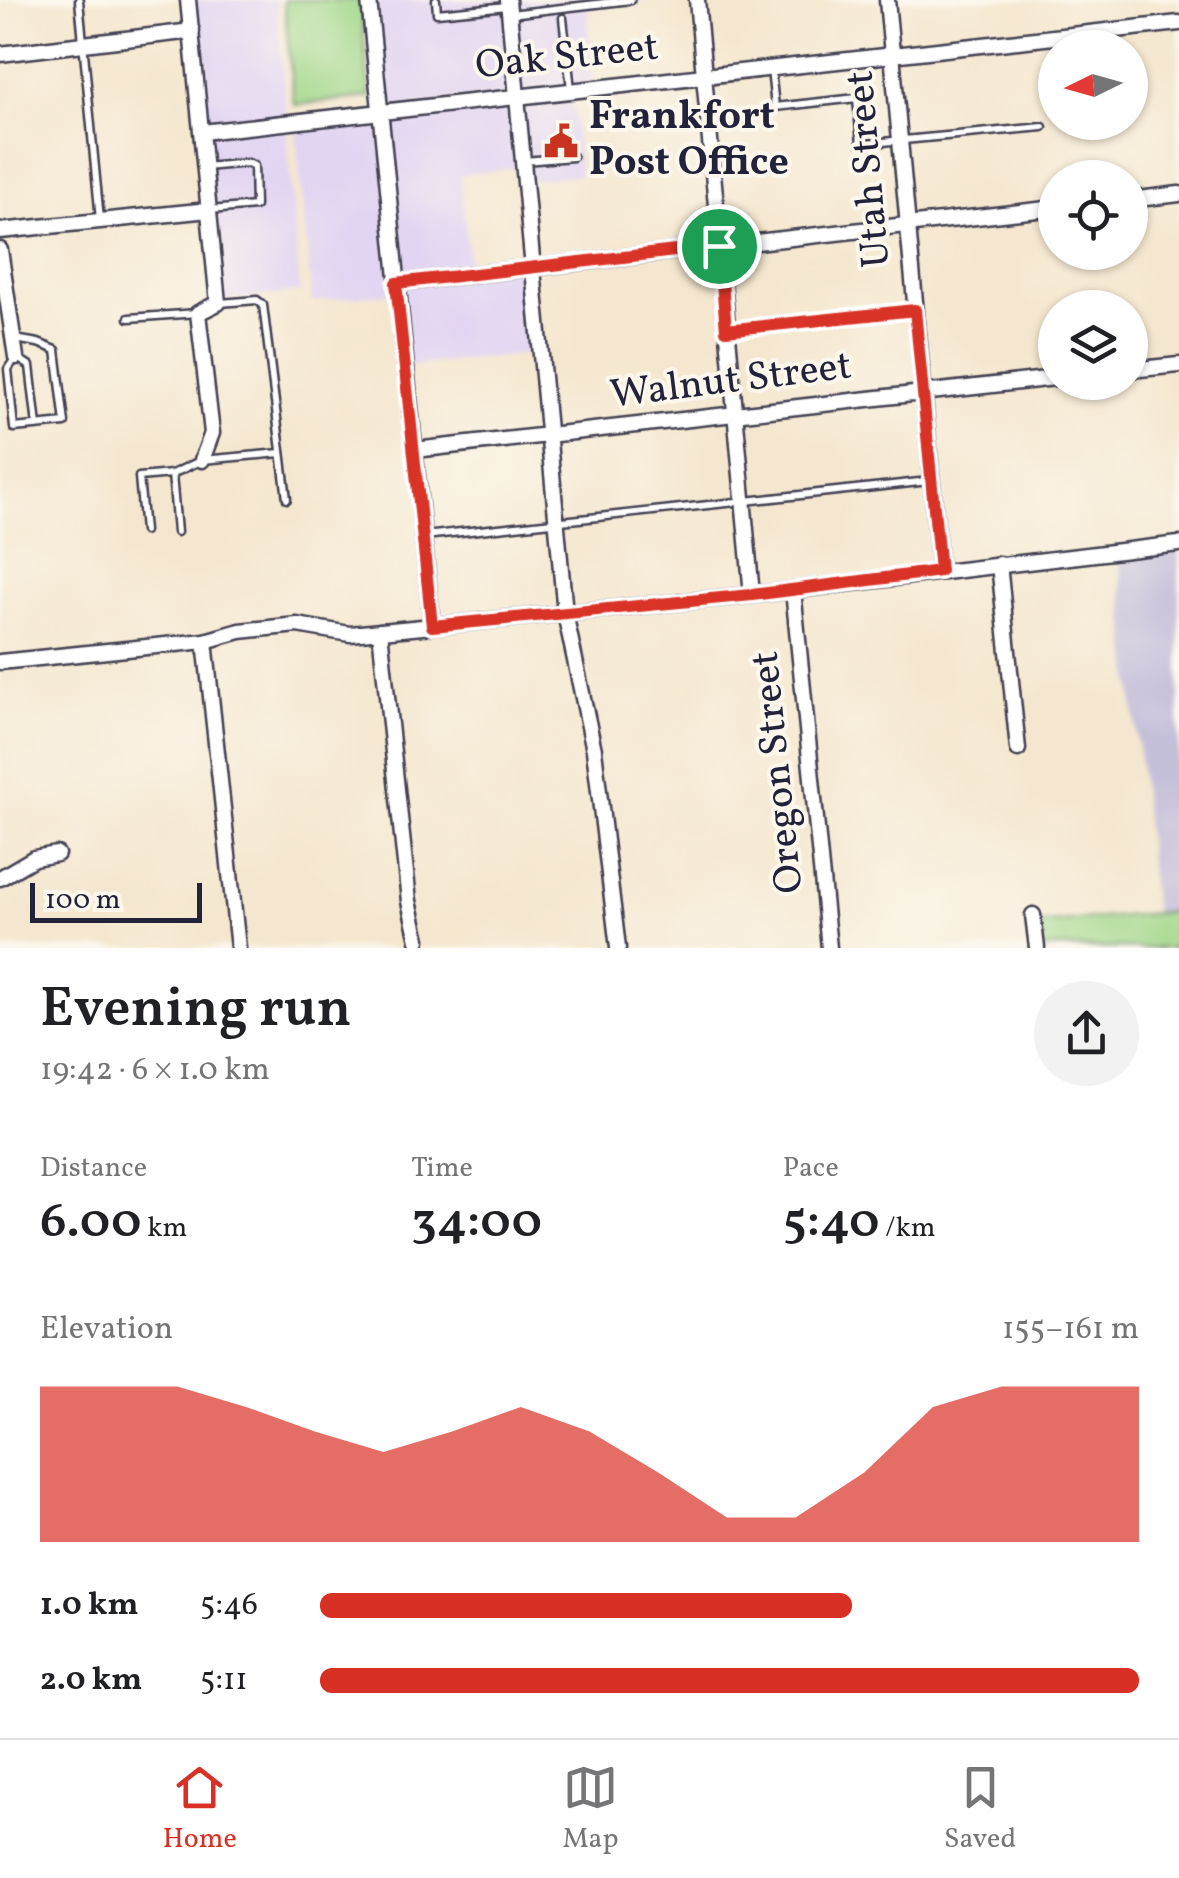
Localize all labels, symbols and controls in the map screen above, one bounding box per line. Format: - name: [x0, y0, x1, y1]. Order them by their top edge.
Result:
- street label: Oak Street: [473, 21, 661, 95]
- north arrow: [1038, 30, 1148, 140]
- map controls: [1038, 30, 1148, 400]
- street label: Utah Street: [833, 68, 907, 270]
- place label: Frankfort Post Office: [589, 90, 789, 192]
- public building icon: Frankfort Post Office: [542, 122, 580, 160]
- button: locate: [1038, 160, 1148, 270]
- pin: [677, 204, 762, 289]
- icon: arrive: [692, 219, 747, 274]
- button: layers: [1038, 290, 1148, 400]
- street label: Walnut Street: [607, 339, 855, 425]
- street label: Oregon Street: [738, 648, 820, 896]
- scale bar: [30, 878, 202, 923]
- text: 100 m: [45, 881, 120, 920]
- text: Evening run: [40, 973, 352, 1049]
- button: share: [1034, 981, 1139, 1086]
- text: 19:42 · 6 × 1.0 km: [40, 1049, 270, 1093]
- text: Distance: [40, 1149, 147, 1188]
- text: Time: [411, 1149, 473, 1188]
- text: Pace: [783, 1149, 839, 1188]
- text: 6.00: [40, 1188, 142, 1258]
- text: 34:00: [411, 1188, 542, 1258]
- text: 5:40: [783, 1188, 880, 1258]
- text: km: [142, 1209, 187, 1248]
- text: /km: [880, 1209, 935, 1248]
- text: Elevation: [40, 1308, 173, 1352]
- text: 155–161 m: [1002, 1308, 1139, 1352]
- text: 1.0 km: [40, 1584, 138, 1628]
- text: 5:46: [200, 1584, 258, 1628]
- text: 2.0 km: [40, 1659, 142, 1703]
- text: 5:11: [200, 1659, 248, 1703]
- tab: Home: [163, 1760, 237, 1859]
- tab: Map: [562, 1760, 618, 1859]
- tab: Saved: [944, 1760, 1016, 1859]

